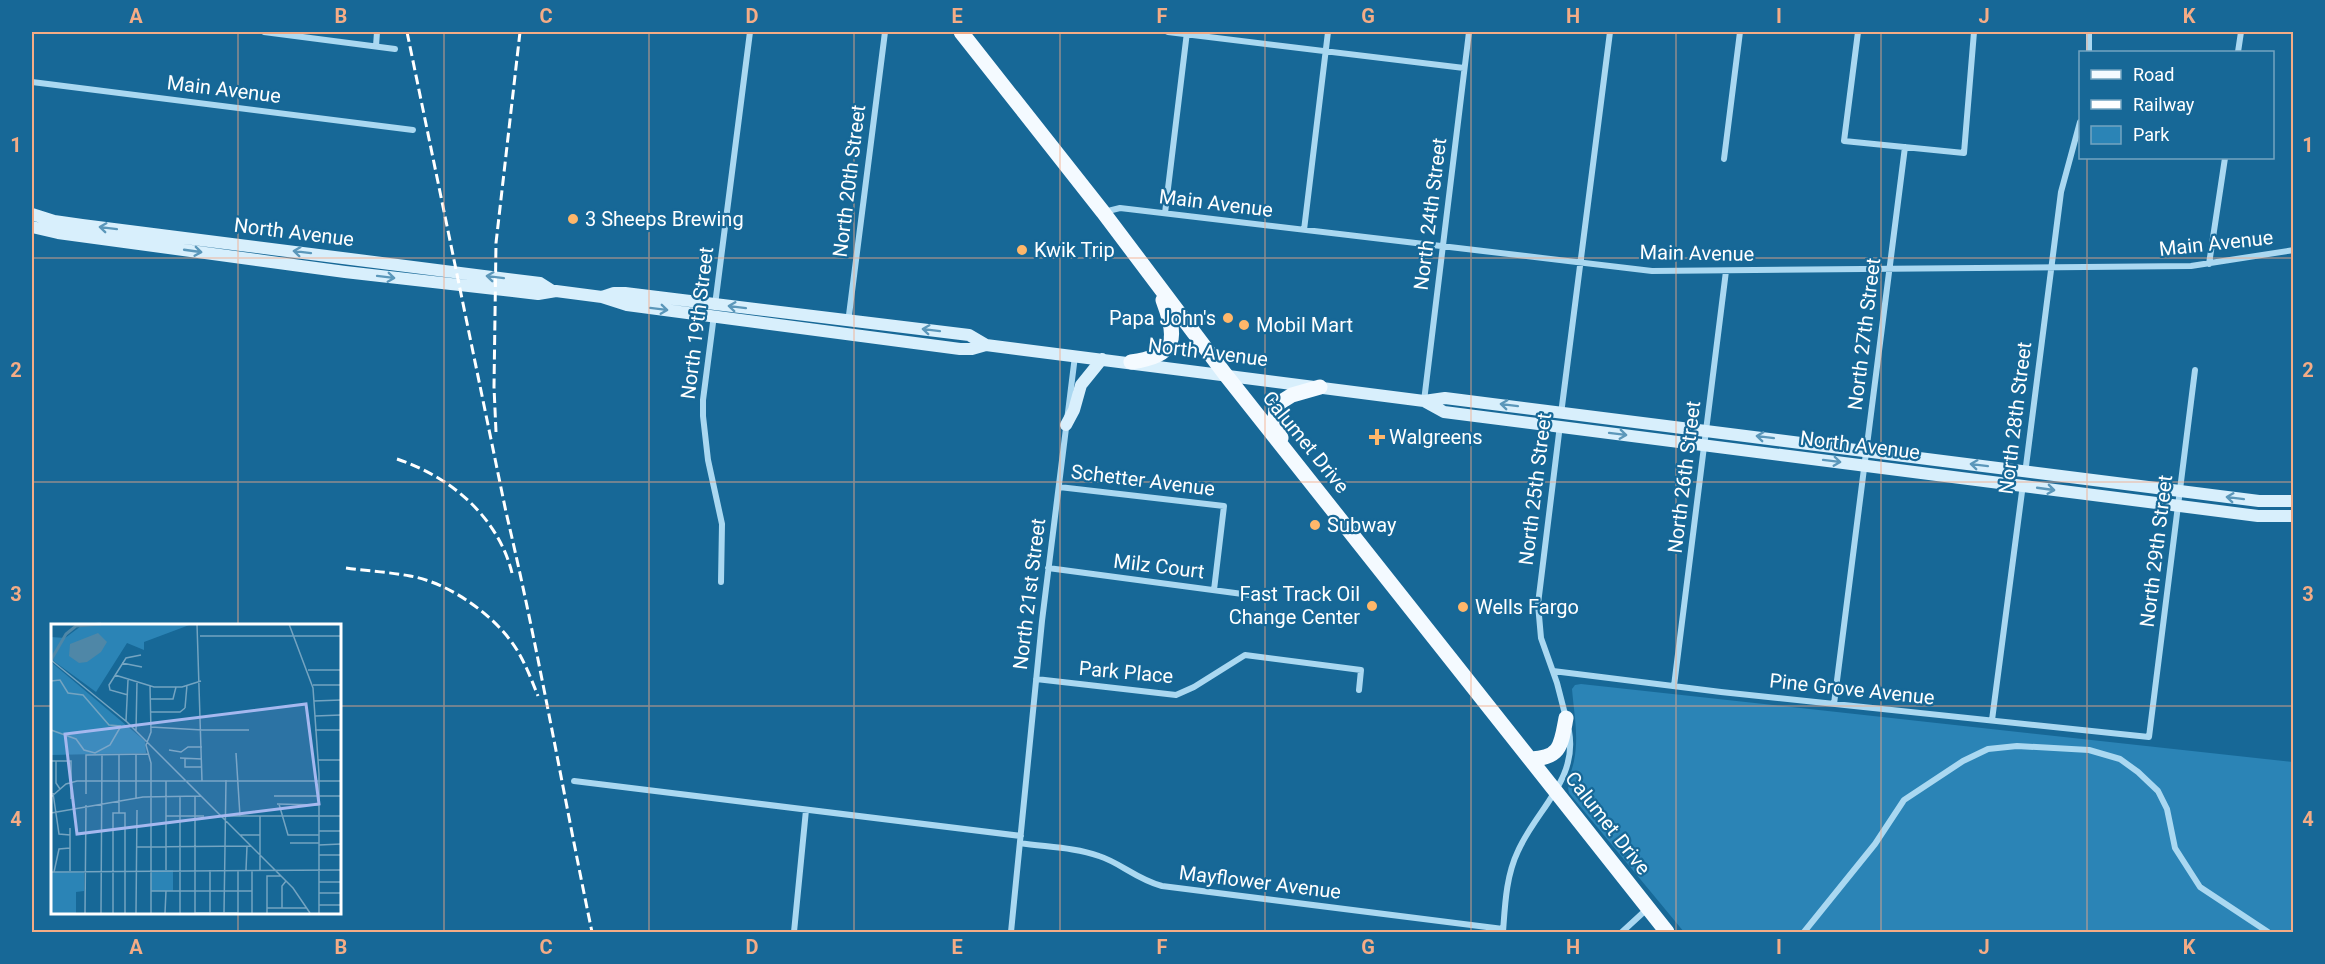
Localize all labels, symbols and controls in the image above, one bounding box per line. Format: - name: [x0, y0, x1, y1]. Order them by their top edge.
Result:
- text: A: [129, 4, 143, 28]
- text: B: [335, 4, 347, 28]
- text: C: [539, 4, 553, 28]
- text: D: [746, 4, 759, 28]
- text: E: [951, 4, 963, 28]
- text: F: [1157, 4, 1168, 28]
- text: G: [1361, 4, 1375, 28]
- text: H: [1566, 4, 1580, 28]
- text: I: [1776, 4, 1782, 28]
- text: J: [1978, 4, 1990, 28]
- text: K: [2183, 4, 2196, 28]
- legend: [2079, 51, 2274, 159]
- text: Road: [2133, 64, 2174, 85]
- street label: Main Avenue: [166, 70, 282, 108]
- text: Railway: [2133, 94, 2195, 115]
- street label: North 20th Street: [828, 103, 870, 259]
- text: Park: [2133, 124, 2170, 145]
- text: 1: [10, 133, 22, 157]
- text: 1: [2302, 133, 2314, 157]
- street label: North 24th Street: [1409, 136, 1451, 292]
- street label: Main Avenue: [1158, 184, 1274, 222]
- place label: 3 Sheeps Brewing: [585, 207, 744, 231]
- marker: 3 Sheeps Brewing: [566, 212, 580, 226]
- street label: North Avenue: [233, 213, 355, 251]
- one-way arrow: [99, 222, 119, 233]
- street label: Main Avenue: [2158, 225, 2274, 261]
- place label: Kwik Trip: [1034, 238, 1115, 262]
- street label: Main Avenue: [1639, 240, 1755, 266]
- marker: Kwik Trip: [1015, 243, 1029, 257]
- street label: North 19th Street: [676, 245, 718, 401]
- one-way arrow: [183, 246, 202, 257]
- one-way arrow: [292, 247, 312, 258]
- street label: North 27th Street: [1843, 256, 1885, 412]
- one-way arrow: [376, 271, 396, 282]
- one-way arrow: [486, 272, 506, 283]
- one-way arrow: [728, 301, 747, 312]
- one-way arrow: [648, 304, 668, 315]
- place label: Papa John's: [1109, 306, 1216, 330]
- marker: Papa John's: [1221, 311, 1235, 325]
- place label: Mobil Mart: [1256, 313, 1353, 337]
- marker: Mobil Mart: [1237, 318, 1251, 332]
- one-way arrow: [921, 325, 941, 336]
- street label: North Avenue: [1147, 333, 1269, 371]
- street label: North 28th Street: [1994, 340, 2036, 496]
- text: 2: [10, 358, 22, 382]
- text: 2: [2302, 358, 2314, 382]
- street label: Calumet Drive: [1258, 386, 1354, 498]
- street label: North 26th Street: [1663, 399, 1705, 555]
- one-way arrow: [1500, 400, 1520, 411]
- street label: North 25th Street: [1514, 411, 1556, 567]
- place label: Walgreens: [1389, 425, 1483, 449]
- street label: North Avenue: [1799, 426, 1921, 464]
- one-way arrow: [1607, 428, 1627, 439]
- marker: Walgreens: [1370, 430, 1384, 444]
- one-way arrow: [1756, 432, 1776, 443]
- one-way arrow: [1822, 456, 1842, 467]
- street label: Schetter Avenue: [1070, 459, 1216, 501]
- one-way arrow: [1970, 459, 1990, 470]
- street label: North 29th Street: [2135, 473, 2177, 629]
- one-way arrow: [2036, 483, 2056, 494]
- one-way arrow: [2226, 493, 2246, 504]
- place label: Subway: [1327, 513, 1397, 537]
- street label: North 21st Street: [1008, 517, 1050, 671]
- marker: Subway: [1308, 518, 1322, 532]
- street label: Milz Court: [1112, 549, 1206, 583]
- text: 3: [10, 582, 22, 606]
- place label: Fast Track Oil Change Center: [1229, 582, 1360, 629]
- text: 3: [2302, 582, 2314, 606]
- place label: Wells Fargo: [1475, 595, 1579, 619]
- marker: Fast Track Oil Change Center: [1365, 599, 1379, 613]
- marker: Wells Fargo: [1456, 600, 1470, 614]
- inset map: [51, 624, 340, 913]
- street label: Park Place: [1078, 656, 1174, 688]
- street label: Pine Grove Avenue: [1768, 668, 1936, 710]
- street label: Calumet Drive: [1560, 767, 1656, 879]
- text: 4: [10, 807, 22, 831]
- text: 4: [2302, 807, 2314, 831]
- street label: Mayflower Avenue: [1178, 860, 1342, 904]
- text: A: [129, 935, 143, 959]
- text: B: [335, 935, 347, 959]
- text: C: [539, 935, 553, 959]
- text: D: [746, 935, 759, 959]
- text: E: [951, 935, 963, 959]
- text: F: [1157, 935, 1168, 959]
- text: G: [1361, 935, 1375, 959]
- text: H: [1566, 935, 1580, 959]
- text: I: [1776, 935, 1782, 959]
- text: J: [1978, 935, 1990, 959]
- text: K: [2183, 935, 2196, 959]

